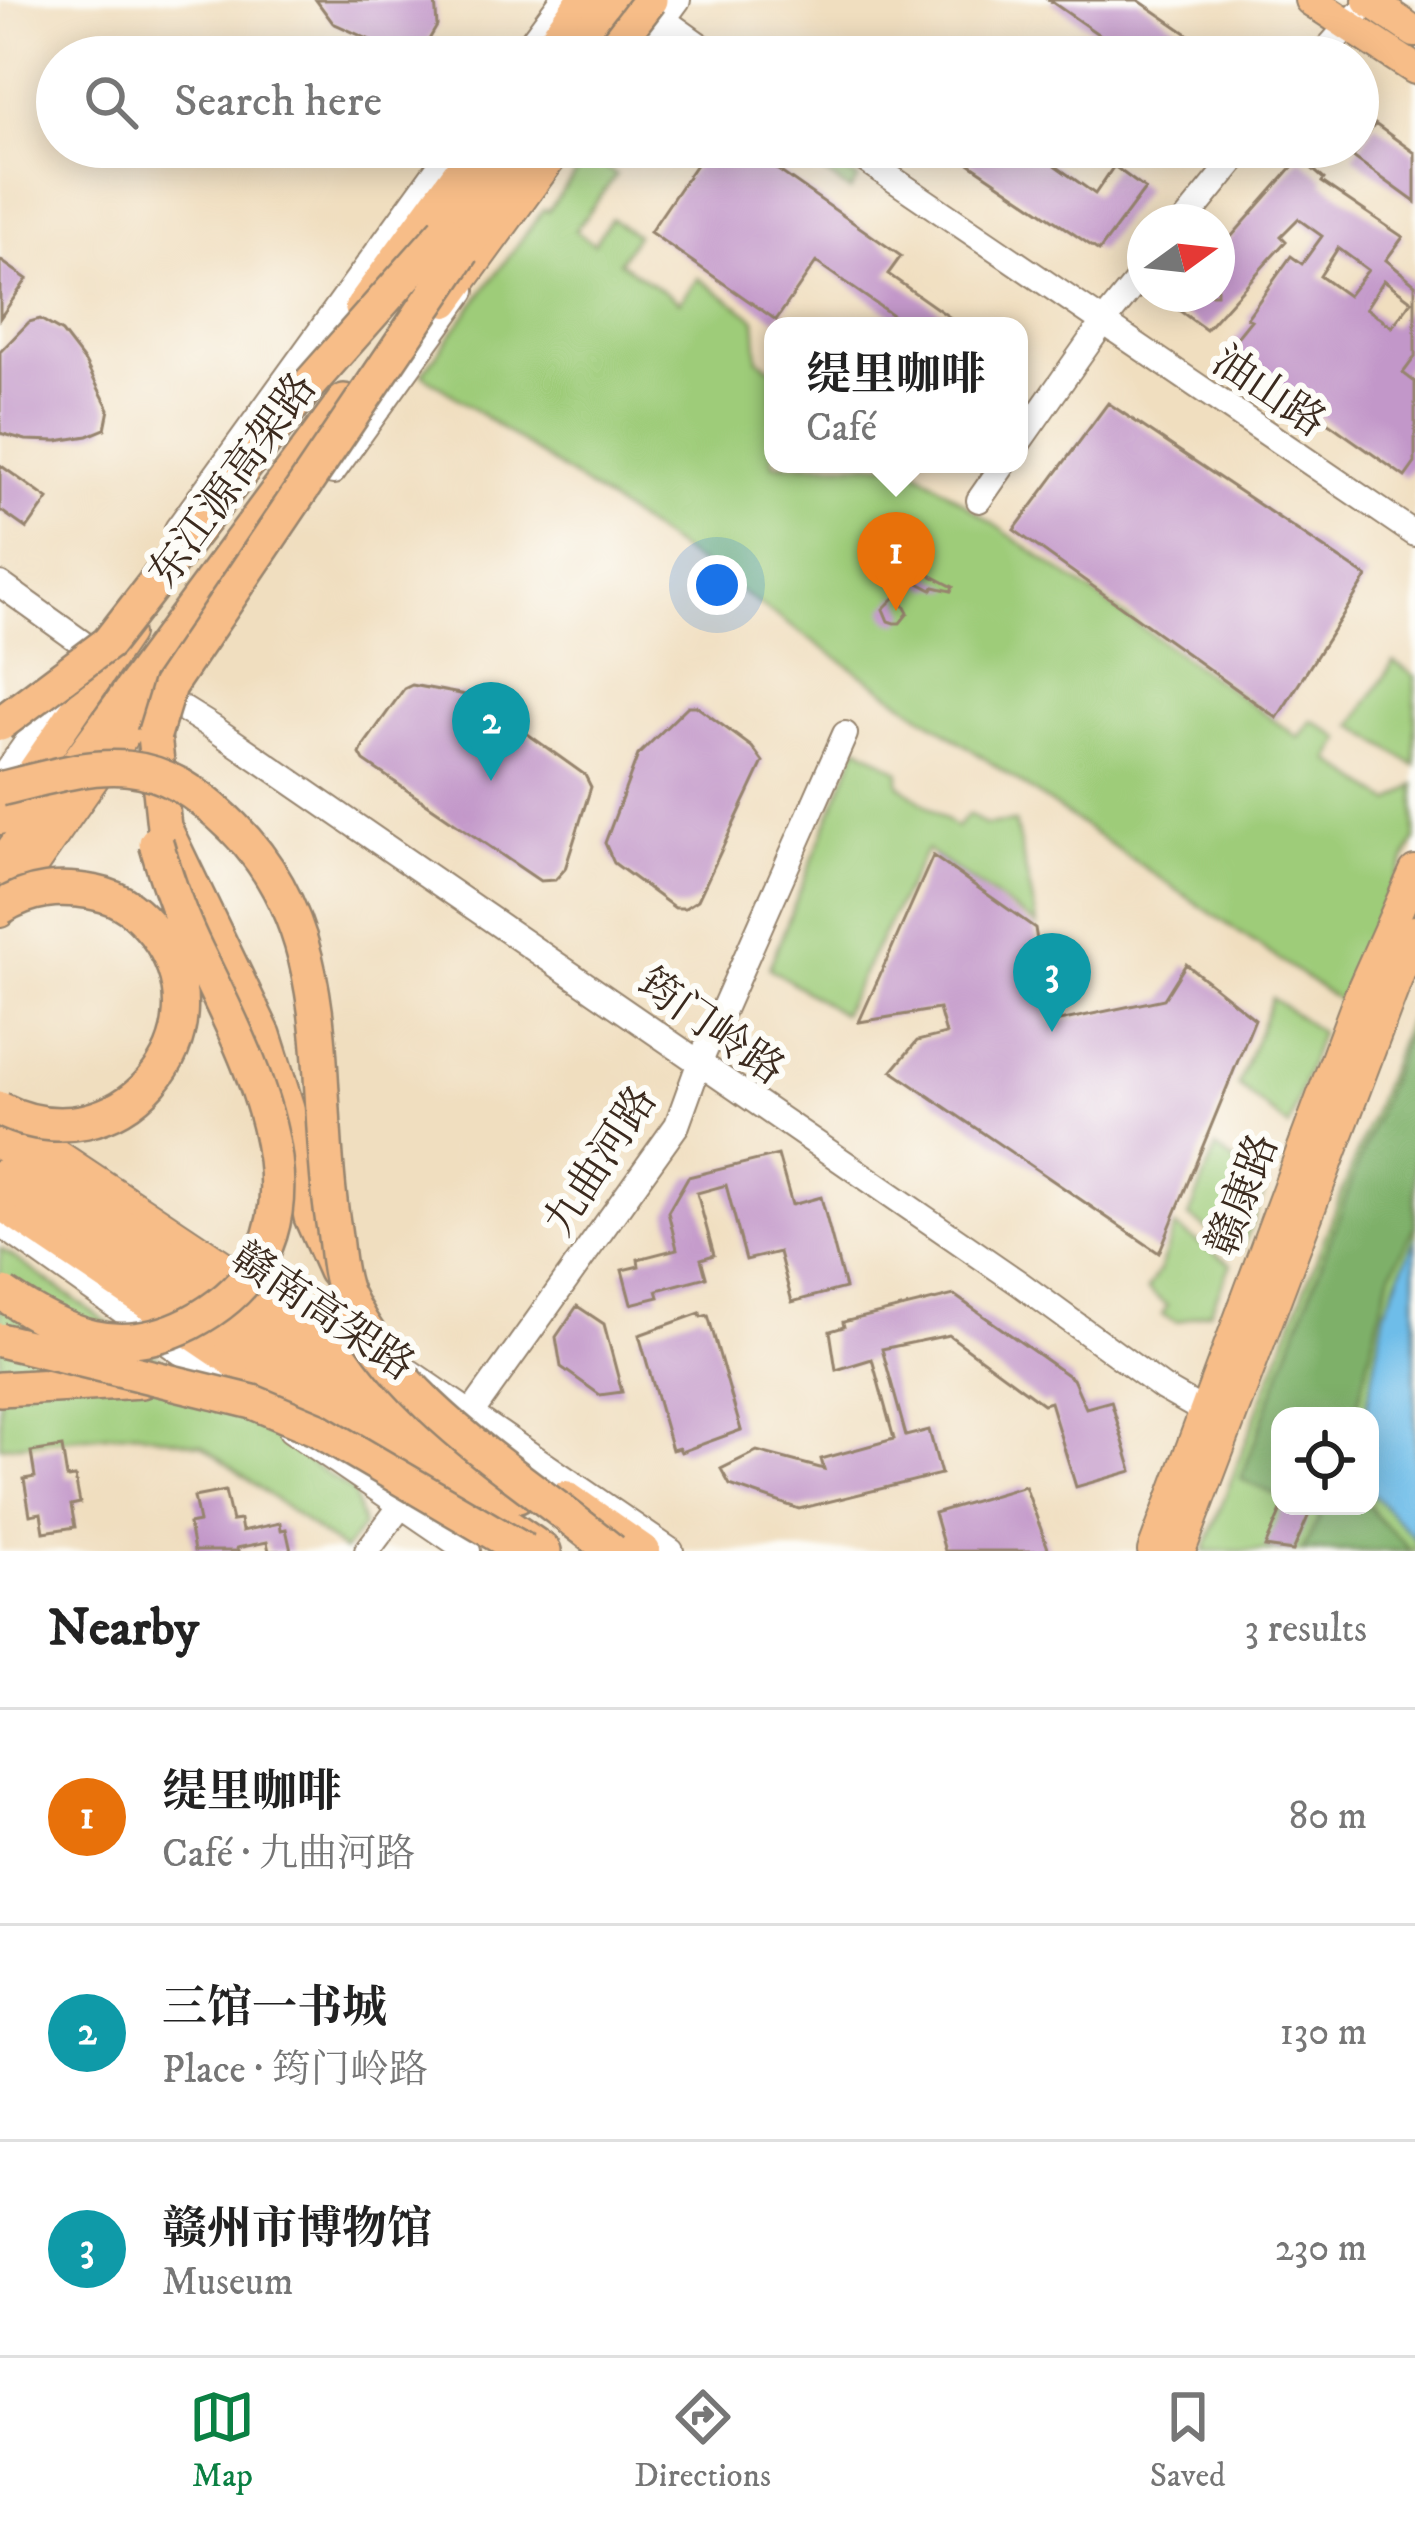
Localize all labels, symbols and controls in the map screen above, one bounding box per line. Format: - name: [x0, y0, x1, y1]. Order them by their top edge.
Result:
- search box: [36, 36, 1379, 168]
- icon: search: [78, 69, 144, 135]
- text: Search here: [174, 74, 382, 130]
- north arrow: [1127, 204, 1235, 312]
- popup: [764, 317, 1028, 473]
- street label: 油山路: [1202, 336, 1335, 449]
- text: 缇里咖啡: [806, 348, 986, 404]
- street label: 东江源高架路: [138, 364, 329, 598]
- text: Café: [806, 404, 877, 453]
- pin: 1: [857, 512, 935, 611]
- your location: [687, 555, 747, 615]
- pin: 2: [452, 682, 530, 781]
- pin: 3: [1013, 933, 1091, 1032]
- street label: 筠门岭路: [627, 958, 794, 1097]
- street label: 九曲河路: [534, 1077, 669, 1246]
- street label: 赣康路: [1197, 1127, 1291, 1263]
- street label: 赣南高架路: [221, 1232, 424, 1393]
- map controls: [1271, 1407, 1379, 1515]
- button: locate: [1271, 1407, 1379, 1515]
- text: Nearby: [48, 1597, 199, 1661]
- text: 3 results: [1244, 1605, 1367, 1654]
- text: 缇里咖啡: [162, 1765, 342, 1821]
- text: 1: [80, 1792, 94, 1841]
- text: 80 m: [1289, 1792, 1367, 1841]
- text: Café · 九曲河路: [162, 1830, 415, 1879]
- text: 三馆一书城: [162, 1981, 387, 2037]
- text: 2: [77, 2008, 97, 2057]
- text: 130 m: [1279, 2008, 1367, 2057]
- text: Place · 筠门岭路: [162, 2046, 428, 2095]
- text: 赣州市博物馆: [162, 2202, 432, 2258]
- text: 3: [80, 2224, 94, 2273]
- text: 230 m: [1275, 2224, 1367, 2273]
- text: Museum: [162, 2258, 293, 2307]
- tab: Map: [189, 2384, 255, 2497]
- tab: Directions: [634, 2384, 771, 2497]
- tab: Saved: [1150, 2384, 1226, 2497]

